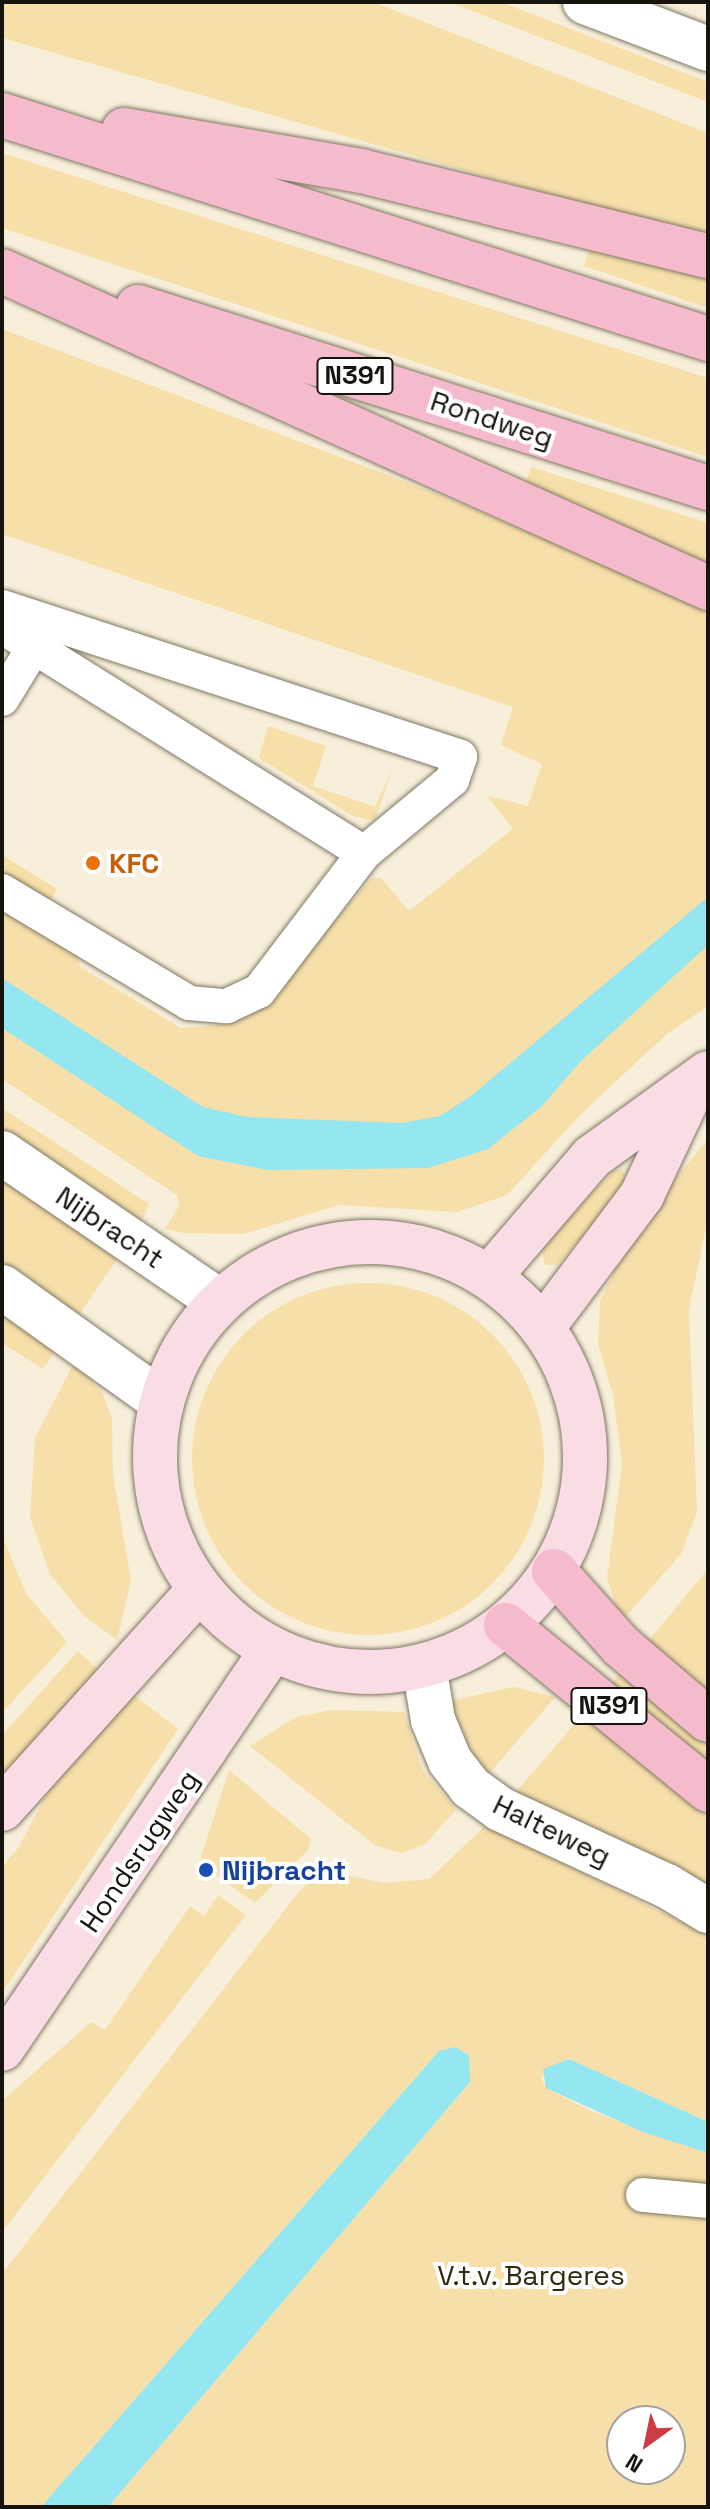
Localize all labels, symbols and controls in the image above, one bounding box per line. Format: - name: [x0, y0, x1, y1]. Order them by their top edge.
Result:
- road number: N391: [315, 354, 395, 398]
- street label: Rondweg: [426, 383, 558, 455]
- place label: KFC: [109, 846, 159, 880]
- marker: KFC: [84, 854, 102, 872]
- street label: Nijbracht: [50, 1179, 170, 1275]
- road number: N391: [569, 1684, 649, 1728]
- street label: Hondsrugweg: [73, 1764, 205, 1938]
- street label: Halteweg: [488, 1787, 616, 1873]
- place label: Nijbracht: [222, 1853, 346, 1887]
- marker: Nijbracht: [197, 1861, 215, 1879]
- park label: V.t.v. Bargeres: [437, 2258, 625, 2292]
- north arrow: [606, 2405, 686, 2485]
- text: N: [620, 2448, 648, 2479]

